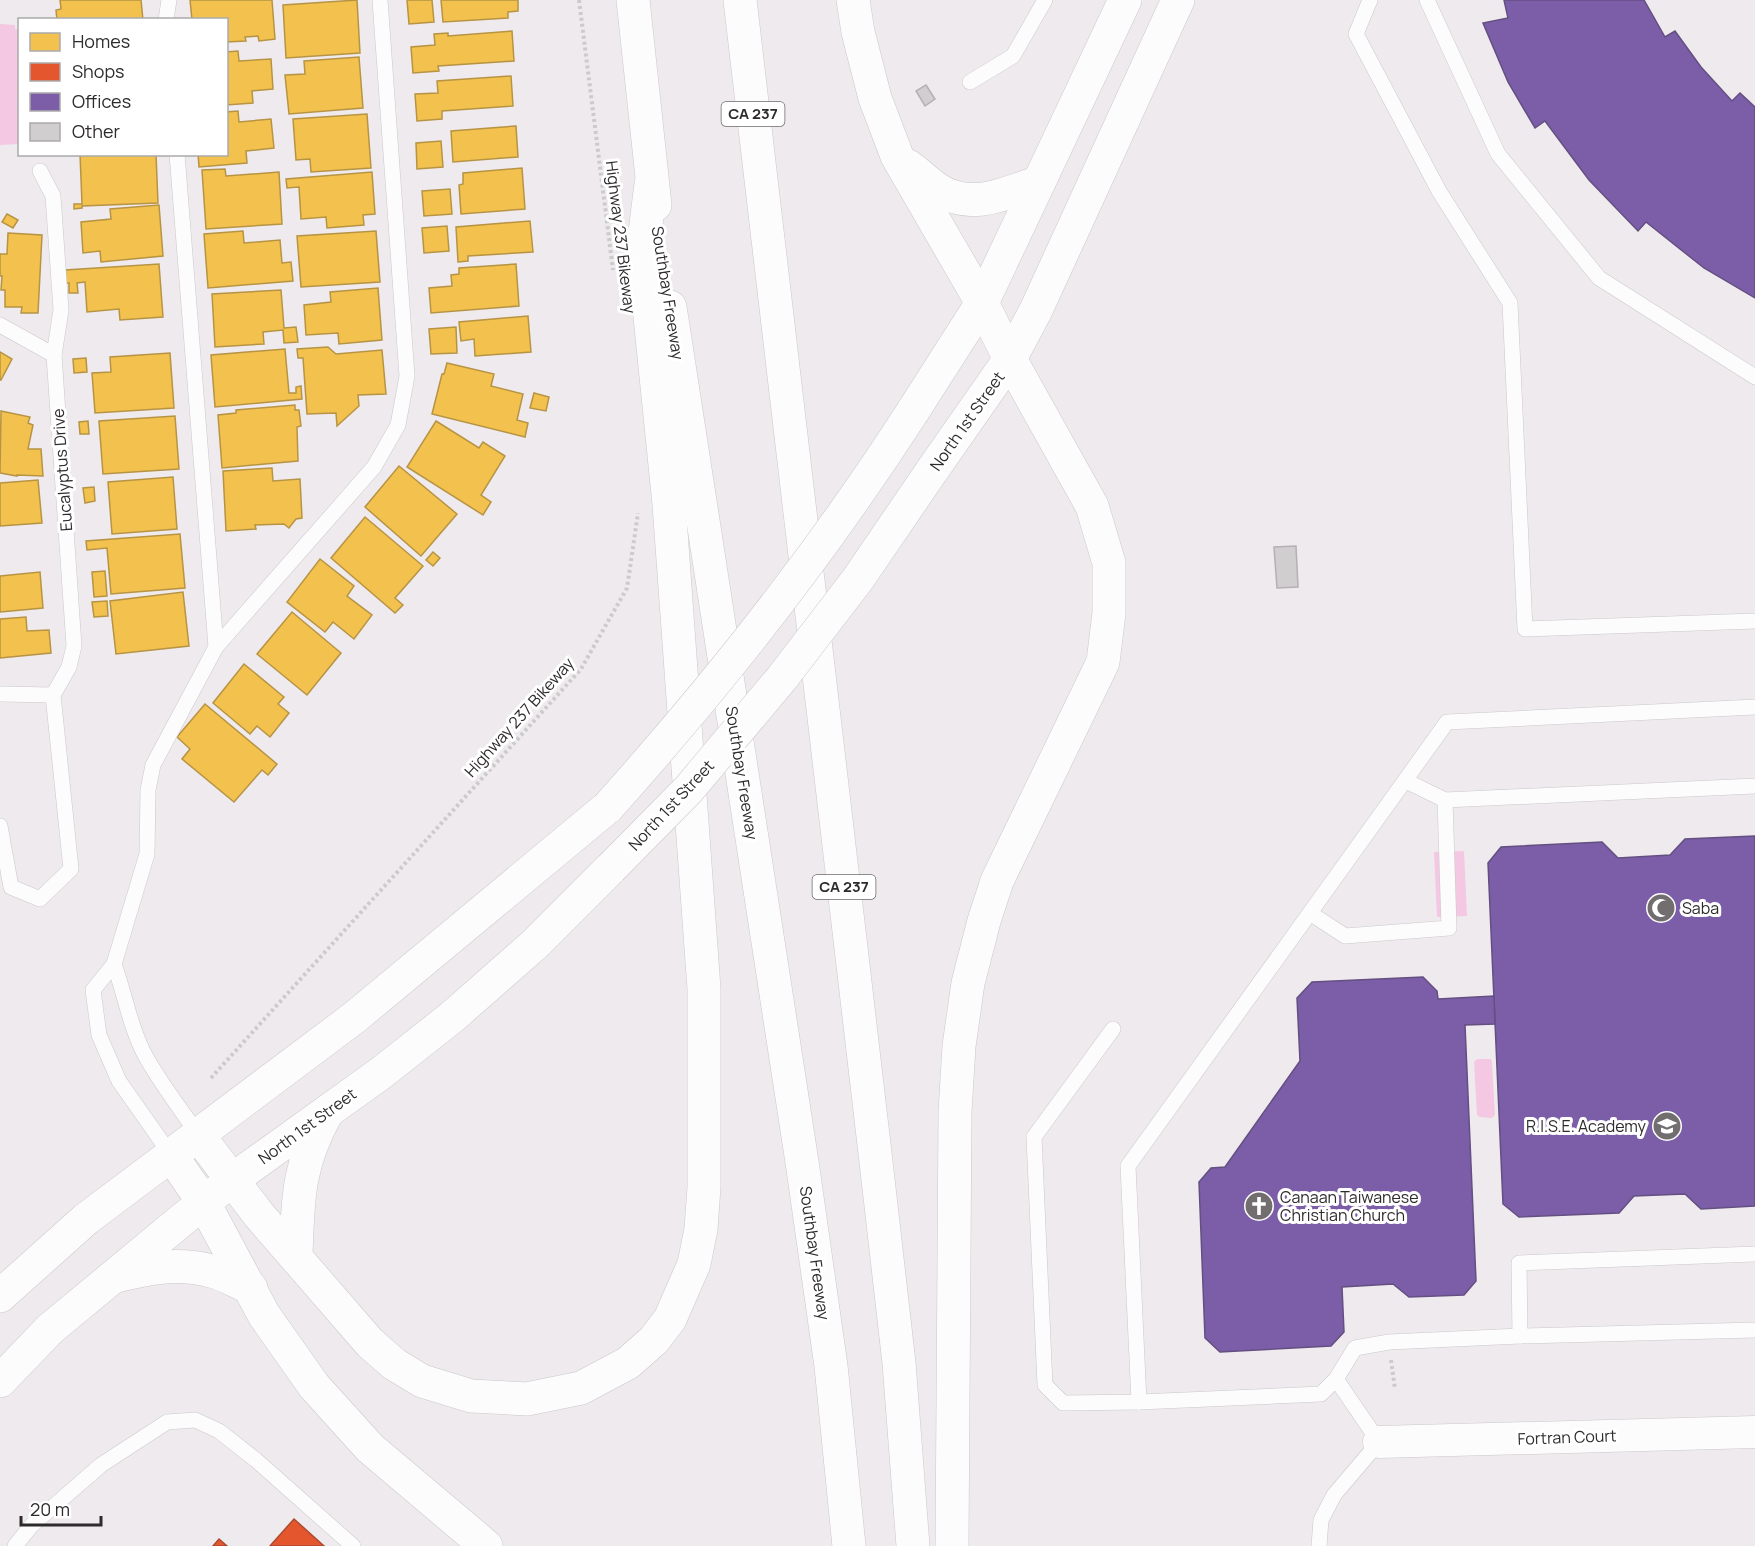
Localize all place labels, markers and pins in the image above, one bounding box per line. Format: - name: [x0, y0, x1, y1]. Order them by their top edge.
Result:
- mosque icon: Saba: [1645, 892, 1677, 924]
- place label: Saba: [1682, 897, 1719, 919]
- school or university icon: R.I.S.E. Academy: [1651, 1110, 1683, 1142]
- place label: R.I.S.E. Academy: [1526, 1115, 1647, 1137]
- place label: Canaan Taiwanese Christian Church: [1280, 1186, 1419, 1226]
- church icon: Canaan Taiwanese Christian Church: [1243, 1190, 1275, 1222]

